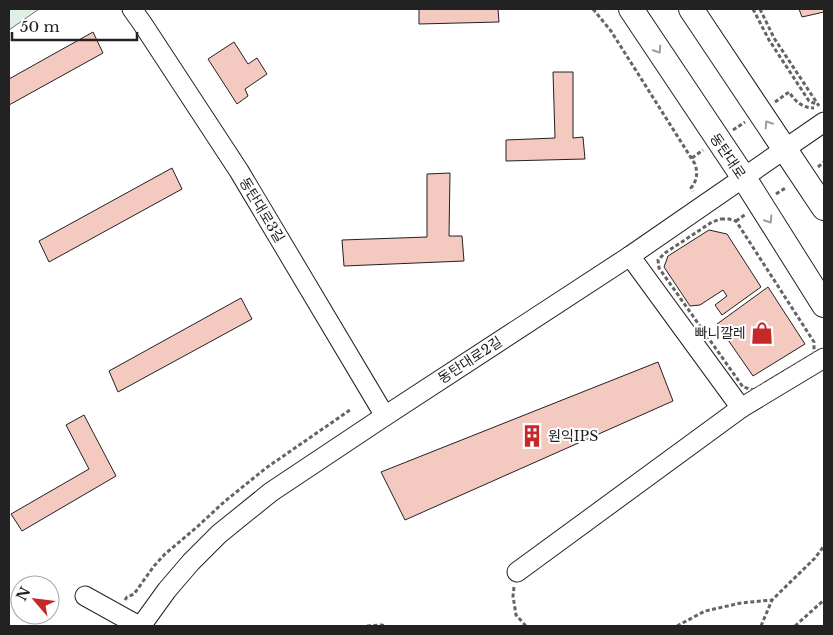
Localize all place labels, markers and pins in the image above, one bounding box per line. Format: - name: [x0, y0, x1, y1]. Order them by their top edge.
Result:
- shop icon: 빠니깔레: [749, 320, 775, 346]
- place label: 빠니깔레: [694, 324, 746, 342]
- building icon: 원익IPS: [519, 423, 545, 449]
- place label: 원익IPS: [548, 427, 598, 445]

